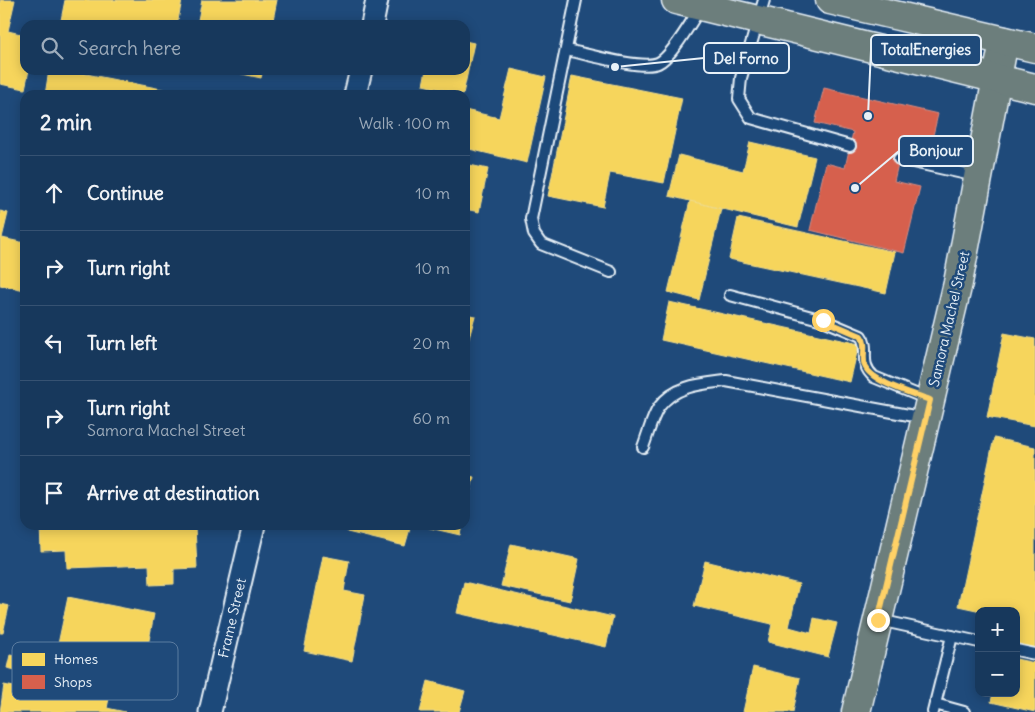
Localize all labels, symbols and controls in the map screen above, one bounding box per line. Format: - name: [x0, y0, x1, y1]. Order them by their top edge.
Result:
- search box: [20, 20, 470, 75]
- icon: search: [38, 34, 66, 62]
- callout: TotalEnergies: [871, 35, 981, 65]
- text: Search here: [78, 36, 181, 60]
- text: TotalEnergies: [881, 40, 971, 60]
- callout: Del Forno: [704, 43, 789, 73]
- text: Del Forno: [713, 49, 779, 68]
- text: 2 min: [40, 109, 92, 136]
- text: Walk · 100 m: [359, 113, 450, 133]
- callout: Bonjour: [899, 136, 973, 166]
- text: Bonjour: [909, 141, 964, 160]
- icon: ahead: [40, 179, 68, 207]
- text: Continue: [87, 181, 164, 205]
- text: 10 m: [415, 183, 450, 203]
- street label: Samora Machel Street: [925, 249, 973, 389]
- icon: right: [40, 254, 68, 282]
- text: Turn right: [87, 256, 170, 280]
- text: 10 m: [415, 258, 450, 278]
- route start: [812, 309, 835, 332]
- icon: left: [40, 329, 68, 357]
- text: Turn left: [87, 331, 157, 355]
- text: 20 m: [413, 333, 450, 353]
- text: Turn right: [87, 396, 170, 420]
- icon: right: [40, 404, 68, 432]
- text: 60 m: [412, 408, 450, 428]
- text: Samora Machel Street: [87, 420, 245, 440]
- icon: arrive: [40, 479, 68, 507]
- text: Arrive at destination: [87, 481, 260, 505]
- street label: Frame Street: [214, 576, 250, 660]
- map controls: [975, 607, 1020, 697]
- button: +: [975, 607, 1020, 652]
- route end: [867, 609, 890, 632]
- legend: [12, 642, 178, 700]
- text: Homes: [54, 650, 98, 668]
- button: −: [975, 652, 1020, 697]
- text: Shops: [54, 673, 92, 691]

